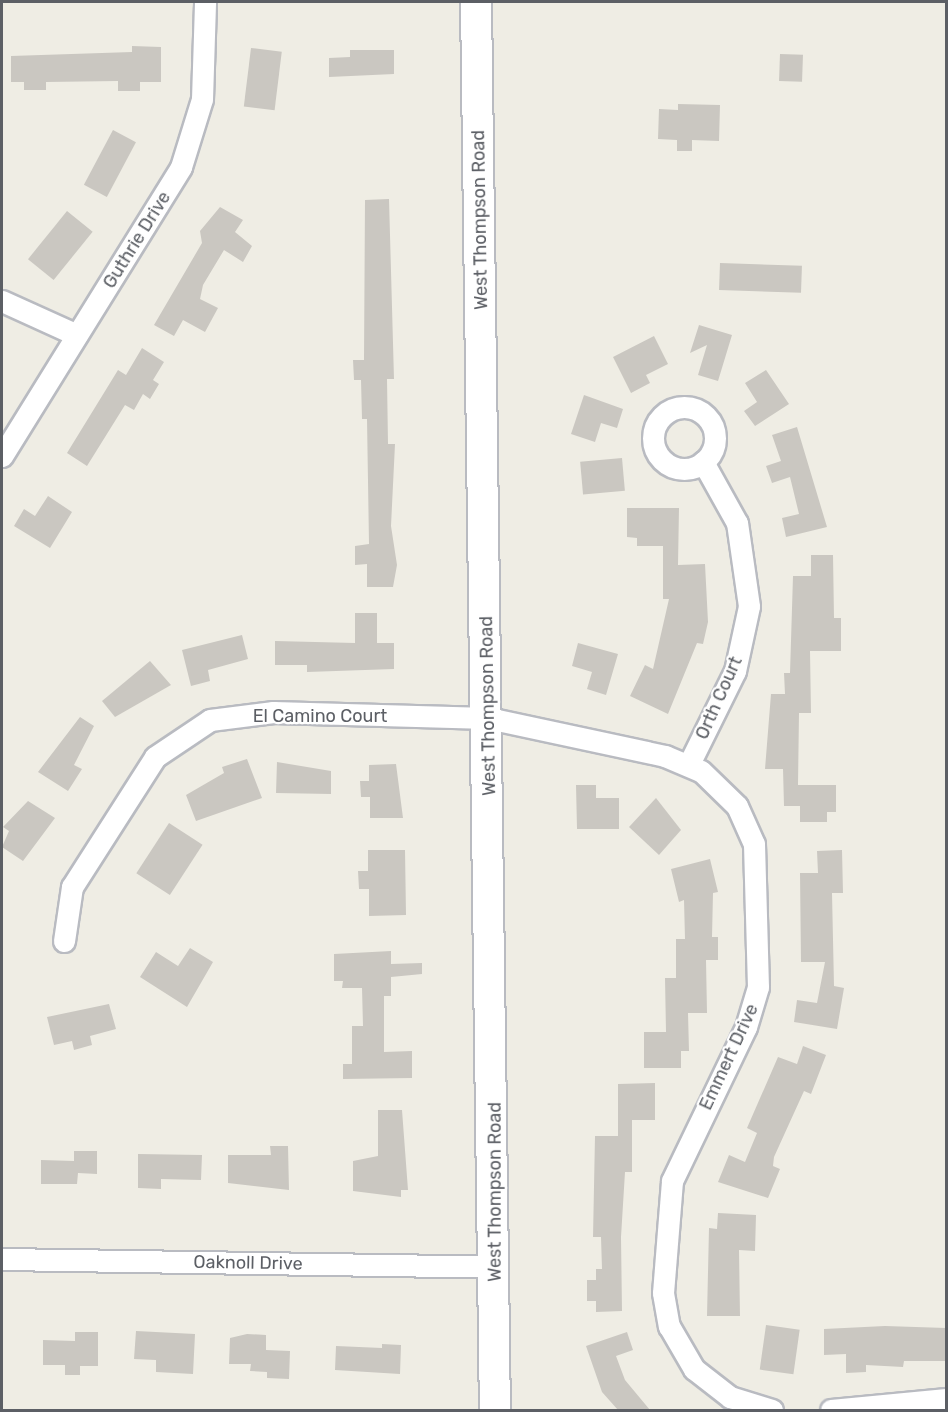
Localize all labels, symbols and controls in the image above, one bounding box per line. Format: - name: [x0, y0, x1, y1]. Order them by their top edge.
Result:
- street label: West Thompson Road: [468, 130, 492, 310]
- street label: Guthrie Drive: [99, 188, 175, 292]
- street label: West Thompson Road: [476, 616, 500, 796]
- street label: Orth Court: [691, 653, 747, 743]
- street label: El Camino Court: [253, 705, 387, 727]
- street label: Emmert Drive: [695, 1001, 763, 1113]
- street label: West Thompson Road: [484, 1102, 506, 1282]
- street label: Oaknoll Drive: [193, 1251, 303, 1275]

